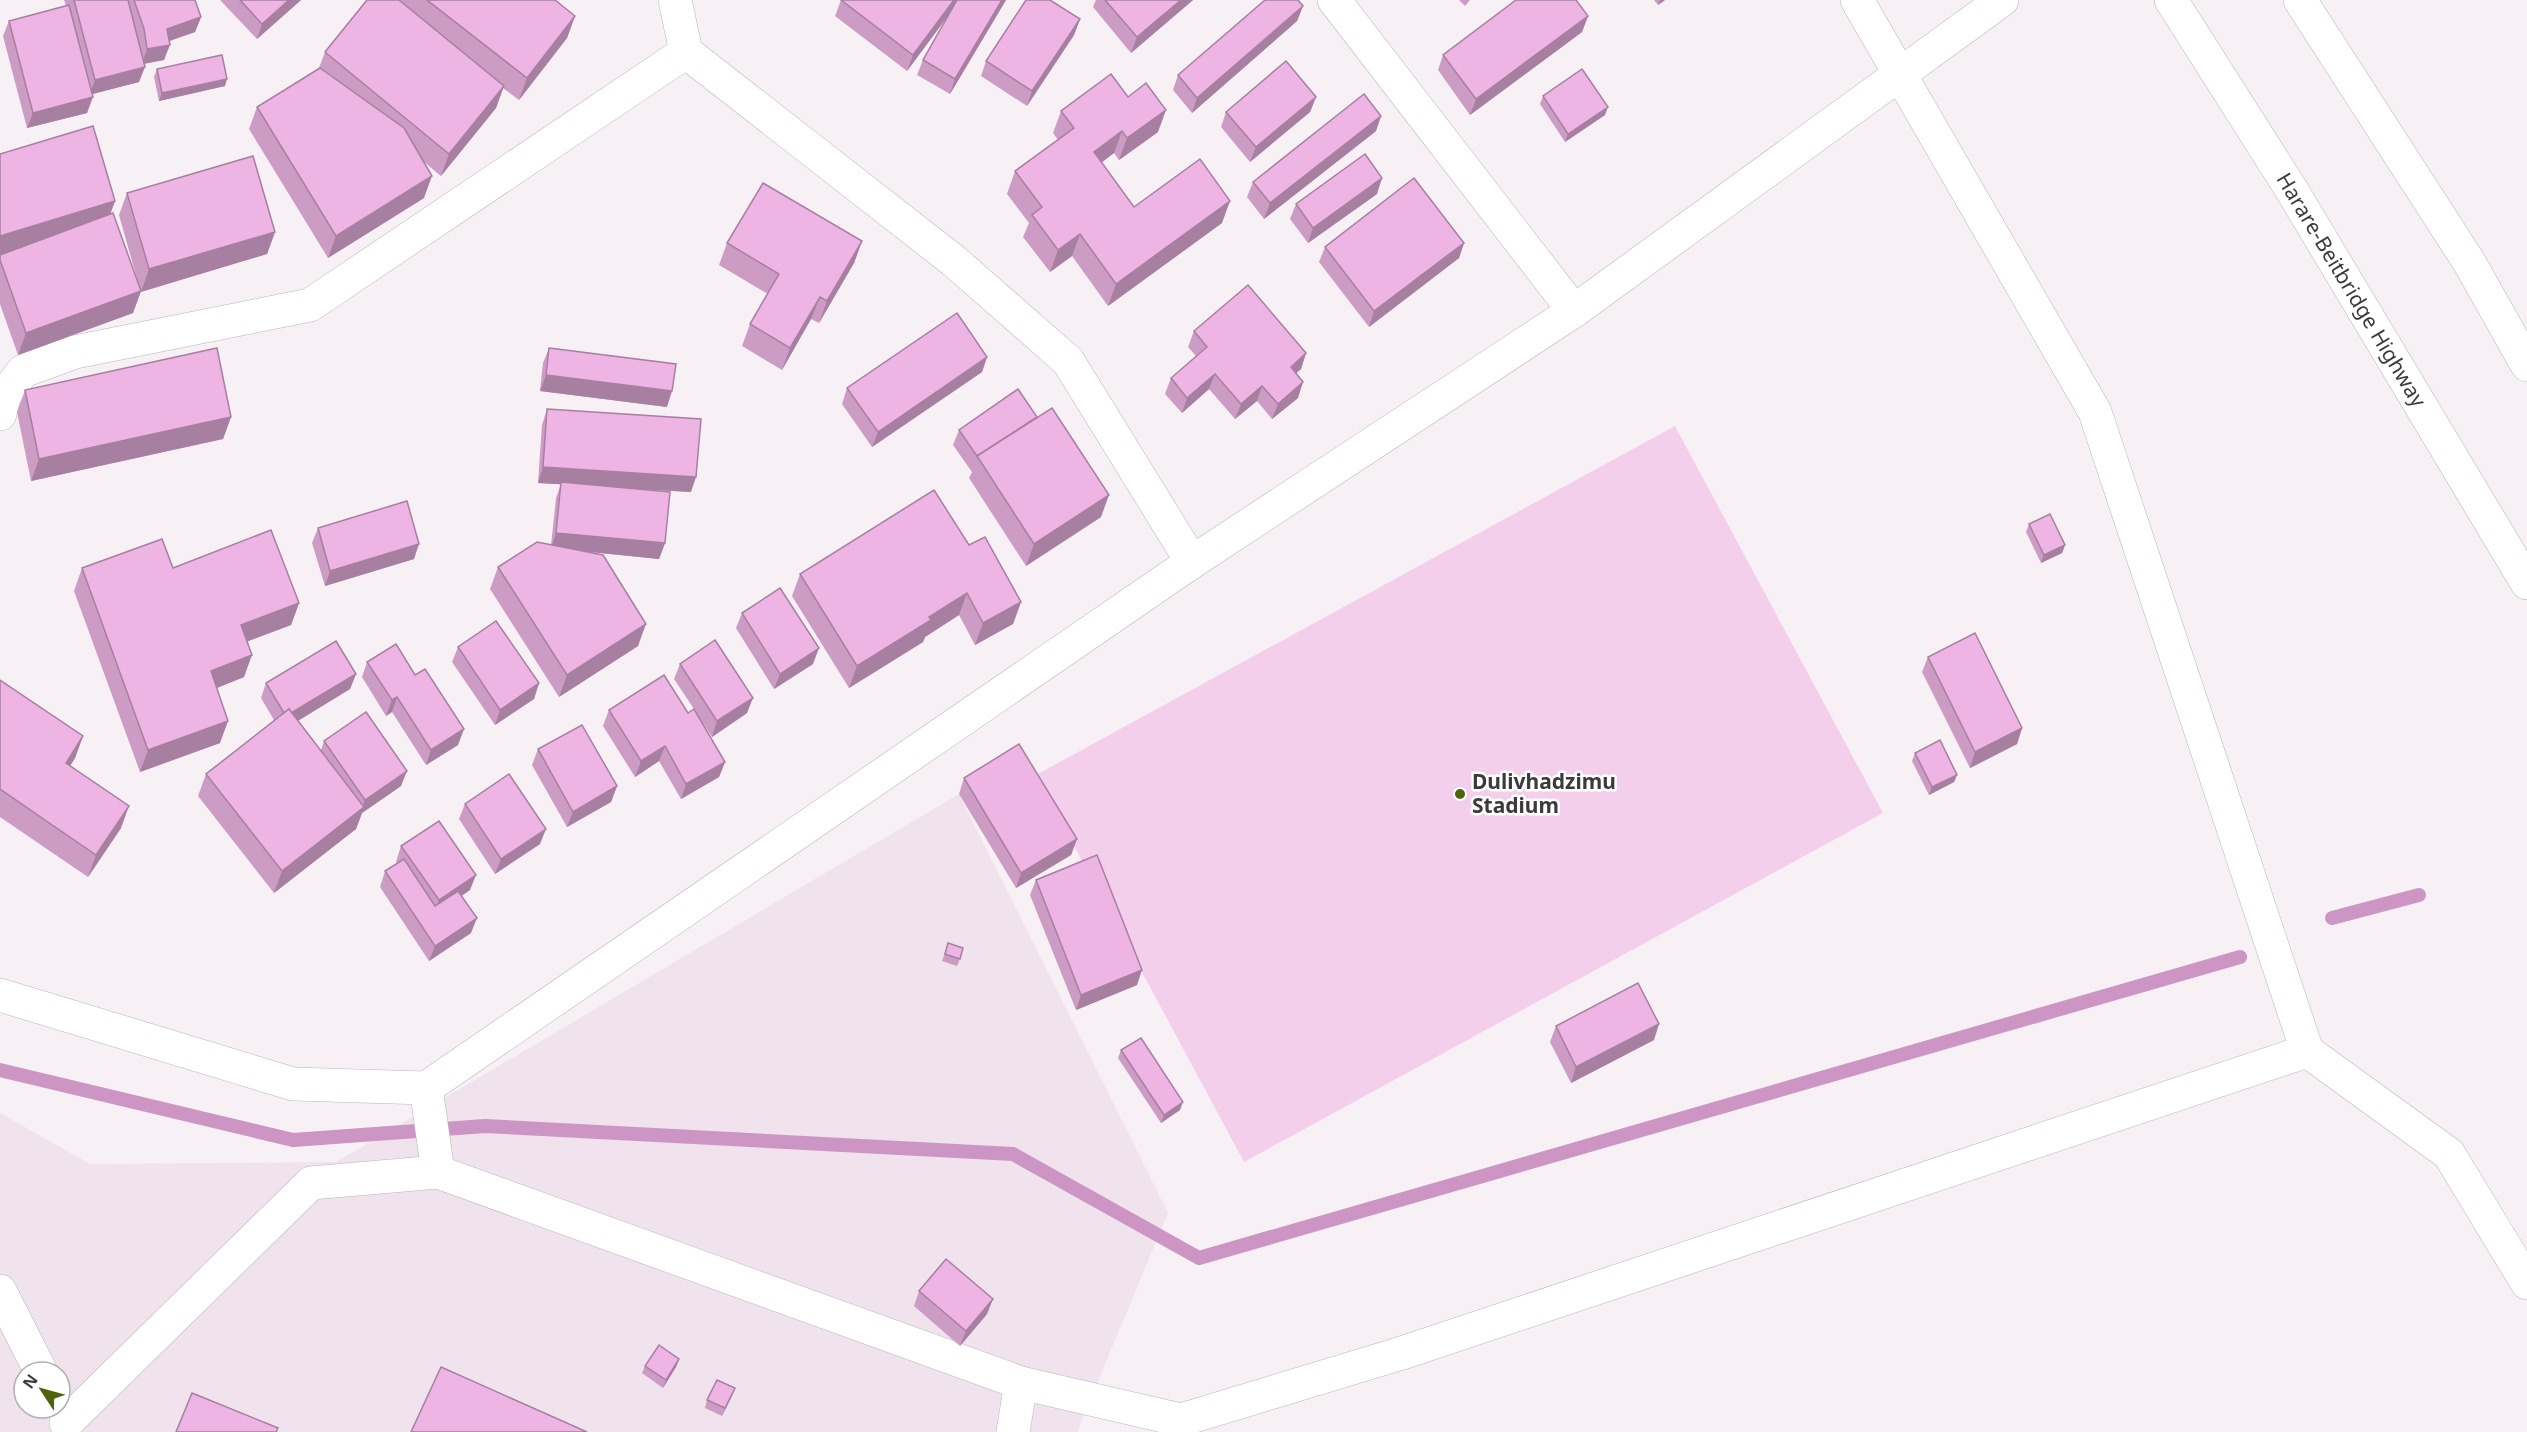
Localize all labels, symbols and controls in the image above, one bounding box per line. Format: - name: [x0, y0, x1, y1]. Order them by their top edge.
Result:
- street label: Harare-Beitbridge Highway: [2271, 167, 2433, 412]
- place label: Dulivhadzimu Stadium: [1472, 767, 1616, 819]
- marker: Dulivhadzimu Stadium: [1453, 787, 1467, 801]
- north arrow: [12, 1360, 72, 1420]
- text: N: [17, 1369, 43, 1393]

